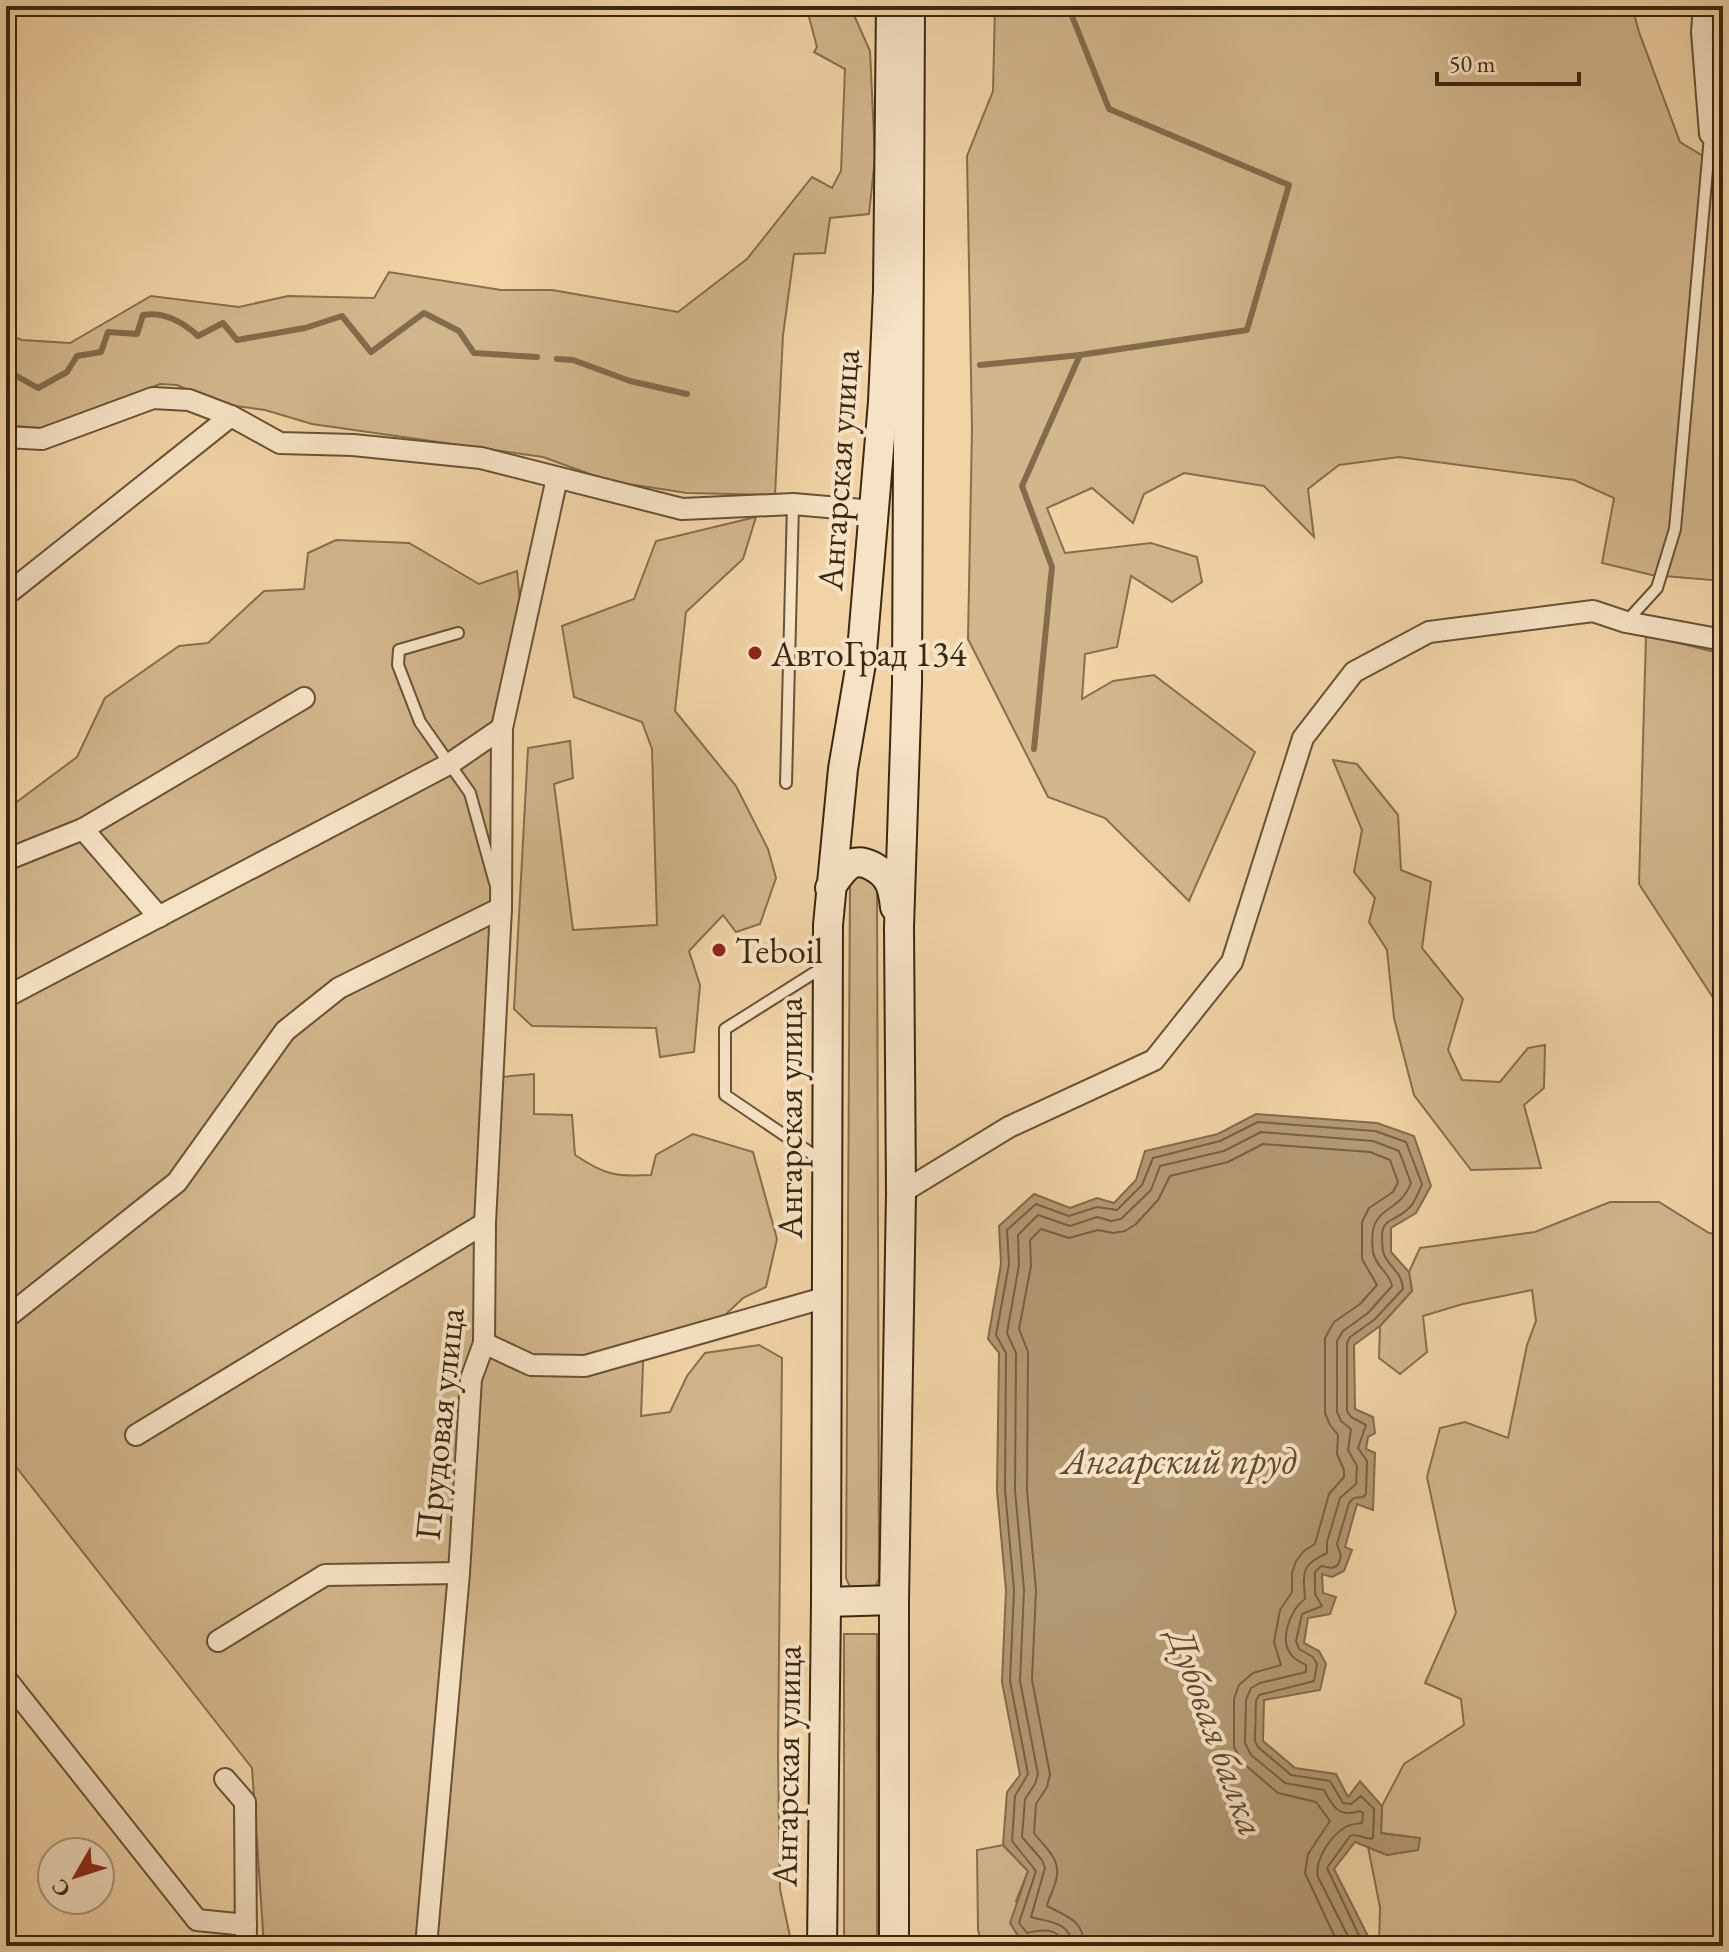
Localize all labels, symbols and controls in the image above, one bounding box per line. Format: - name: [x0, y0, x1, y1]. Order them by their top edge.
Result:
- scale bar: [1437, 36, 1579, 86]
- text: 50 m: [1449, 48, 1496, 79]
- street label: Ангарская улица: [806, 347, 870, 593]
- place label: АвтоГрад 134: [770, 630, 967, 677]
- marker: АвтоГрад 134: [746, 644, 764, 662]
- place label: Teboil: [735, 927, 823, 974]
- marker: Teboil: [710, 941, 728, 959]
- street label: Ангарская улица: [766, 996, 813, 1240]
- street label: Прудовая улица: [403, 1305, 475, 1543]
- water label: Ангарский пруд: [1058, 1435, 1297, 1484]
- water label: Дубовая балка: [1156, 1619, 1277, 1842]
- street label: Ангарская улица: [760, 1644, 812, 1888]
- north arrow: [36, 1836, 116, 1916]
- text: С: [45, 1873, 77, 1903]

